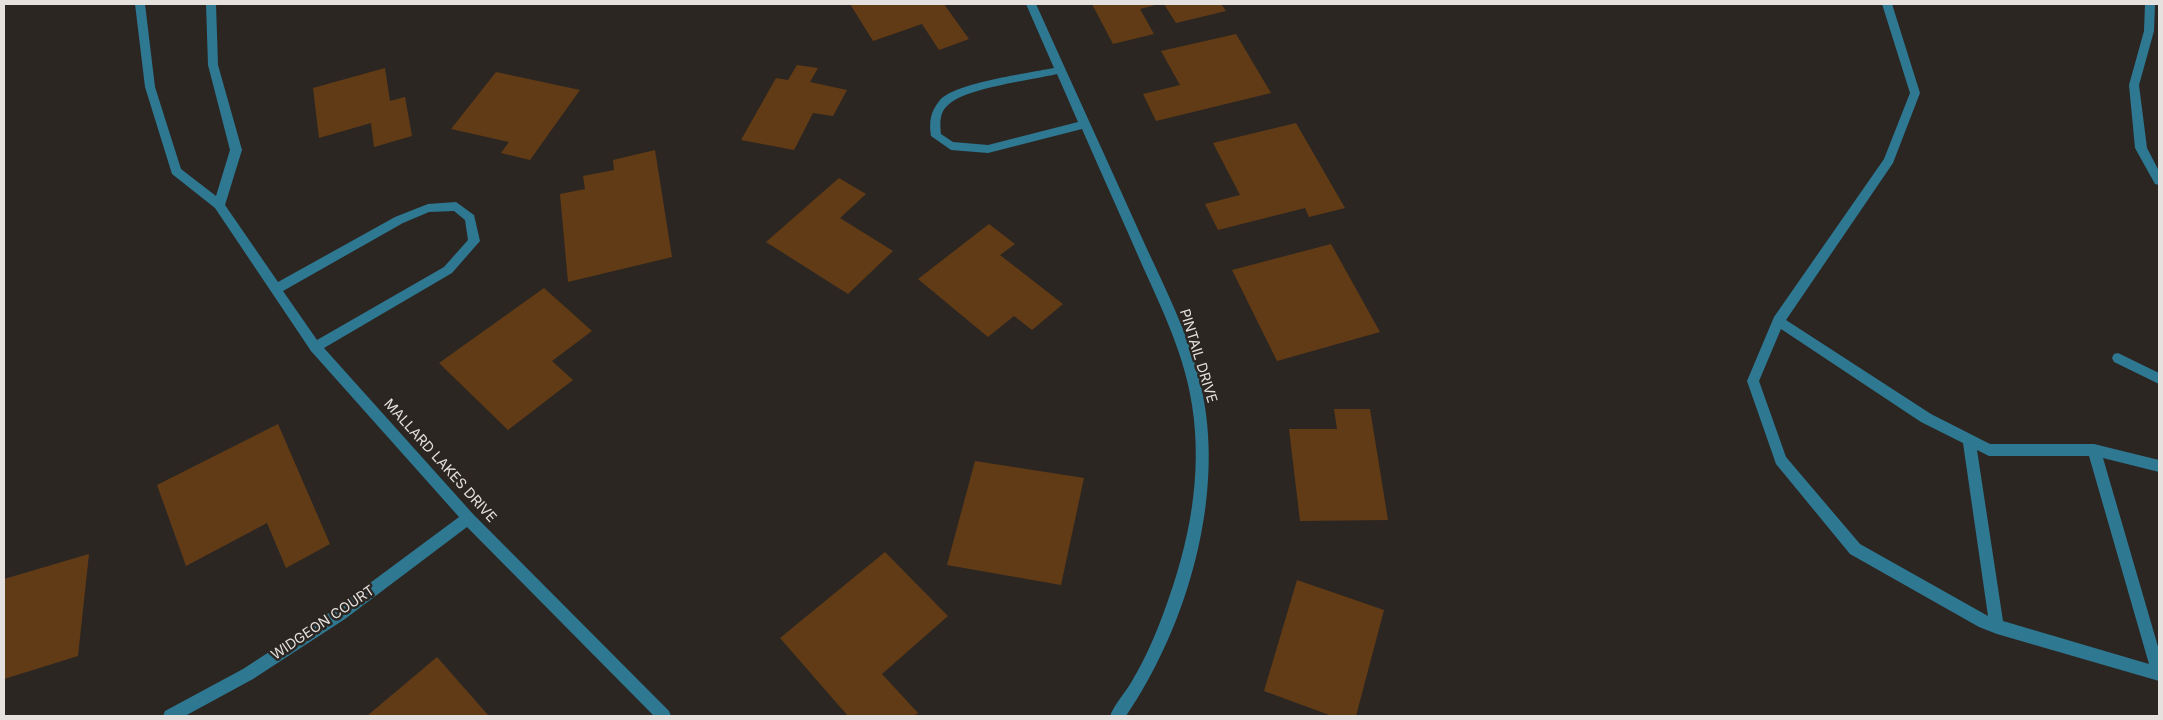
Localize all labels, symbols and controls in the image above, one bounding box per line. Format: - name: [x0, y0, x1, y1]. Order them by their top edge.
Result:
- street label: PINTAIL DRIVE: [1176, 307, 1220, 405]
- street label: MALLARD LAKES DRIVE: [380, 396, 500, 526]
- street label: WIDGEON COURT: [268, 582, 378, 664]

